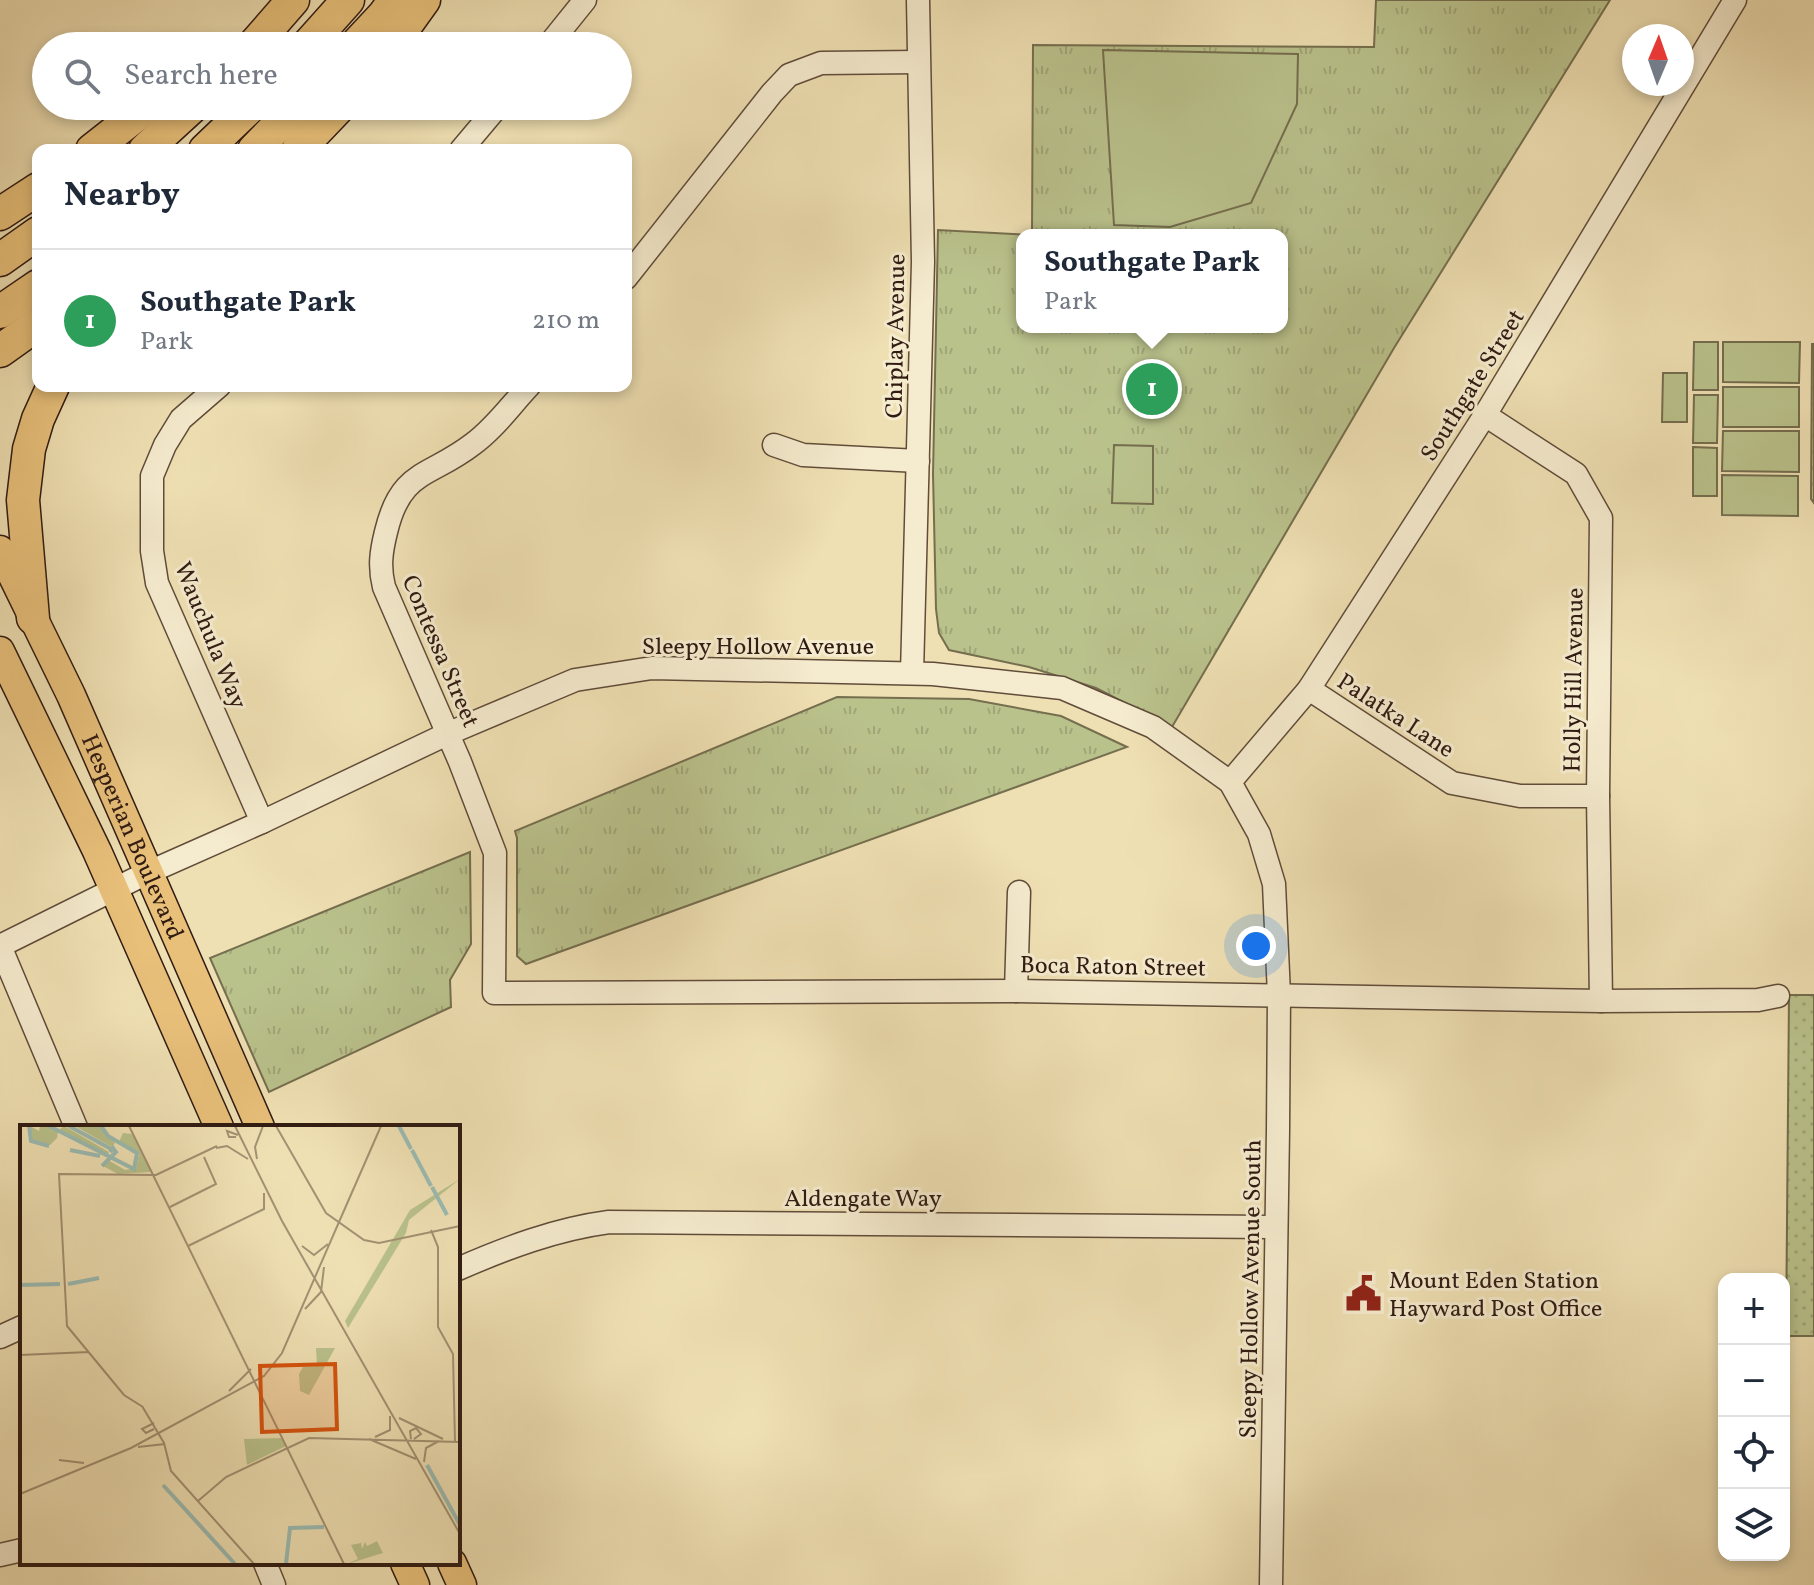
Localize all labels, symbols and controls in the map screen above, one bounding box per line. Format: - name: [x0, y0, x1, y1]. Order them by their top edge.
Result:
- north arrow: [1622, 24, 1694, 96]
- search box: [32, 32, 632, 120]
- icon: search: [60, 54, 104, 98]
- text: Search here: [124, 55, 278, 97]
- text: Nearby: [64, 173, 180, 220]
- popup: [1016, 229, 1288, 333]
- text: Southgate Park: [1044, 242, 1260, 284]
- street label: Chiplay Avenue: [879, 253, 915, 419]
- text: Southgate Park: [140, 282, 356, 324]
- text: Park: [1044, 284, 1097, 320]
- text: 1: [85, 303, 95, 339]
- text: 210 m: [532, 303, 600, 339]
- street label: Southgate Street: [1413, 304, 1534, 469]
- text: Park: [140, 324, 193, 360]
- pin: 1: [1126, 359, 1178, 419]
- street label: Wauchula Way: [164, 557, 254, 714]
- street label: Contessa Street: [392, 570, 487, 733]
- street label: Holly Hill Avenue: [1556, 587, 1594, 773]
- street label: Sleepy Hollow Avenue: [642, 631, 874, 665]
- street label: Palatka Lane: [1329, 666, 1460, 767]
- street label: Hesperian Boulevard: [71, 729, 191, 946]
- your location: [1236, 926, 1276, 966]
- street label: Boca Raton Street: [1020, 949, 1206, 987]
- inset map: [20, 1125, 460, 1565]
- street label: Sleepy Hollow Avenue South: [1232, 1139, 1272, 1439]
- street label: Aldengate Way: [784, 1183, 942, 1217]
- place label: Mount Eden Station Hayward Post Office: [1389, 1265, 1602, 1327]
- map controls: [1718, 1273, 1790, 1561]
- button: +: [1718, 1273, 1790, 1345]
- public building icon: Mount Eden Station Hayward Post Office: [1344, 1275, 1382, 1313]
- button: −: [1718, 1345, 1790, 1417]
- button: locate: [1718, 1417, 1790, 1489]
- button: layers: [1718, 1489, 1790, 1561]

